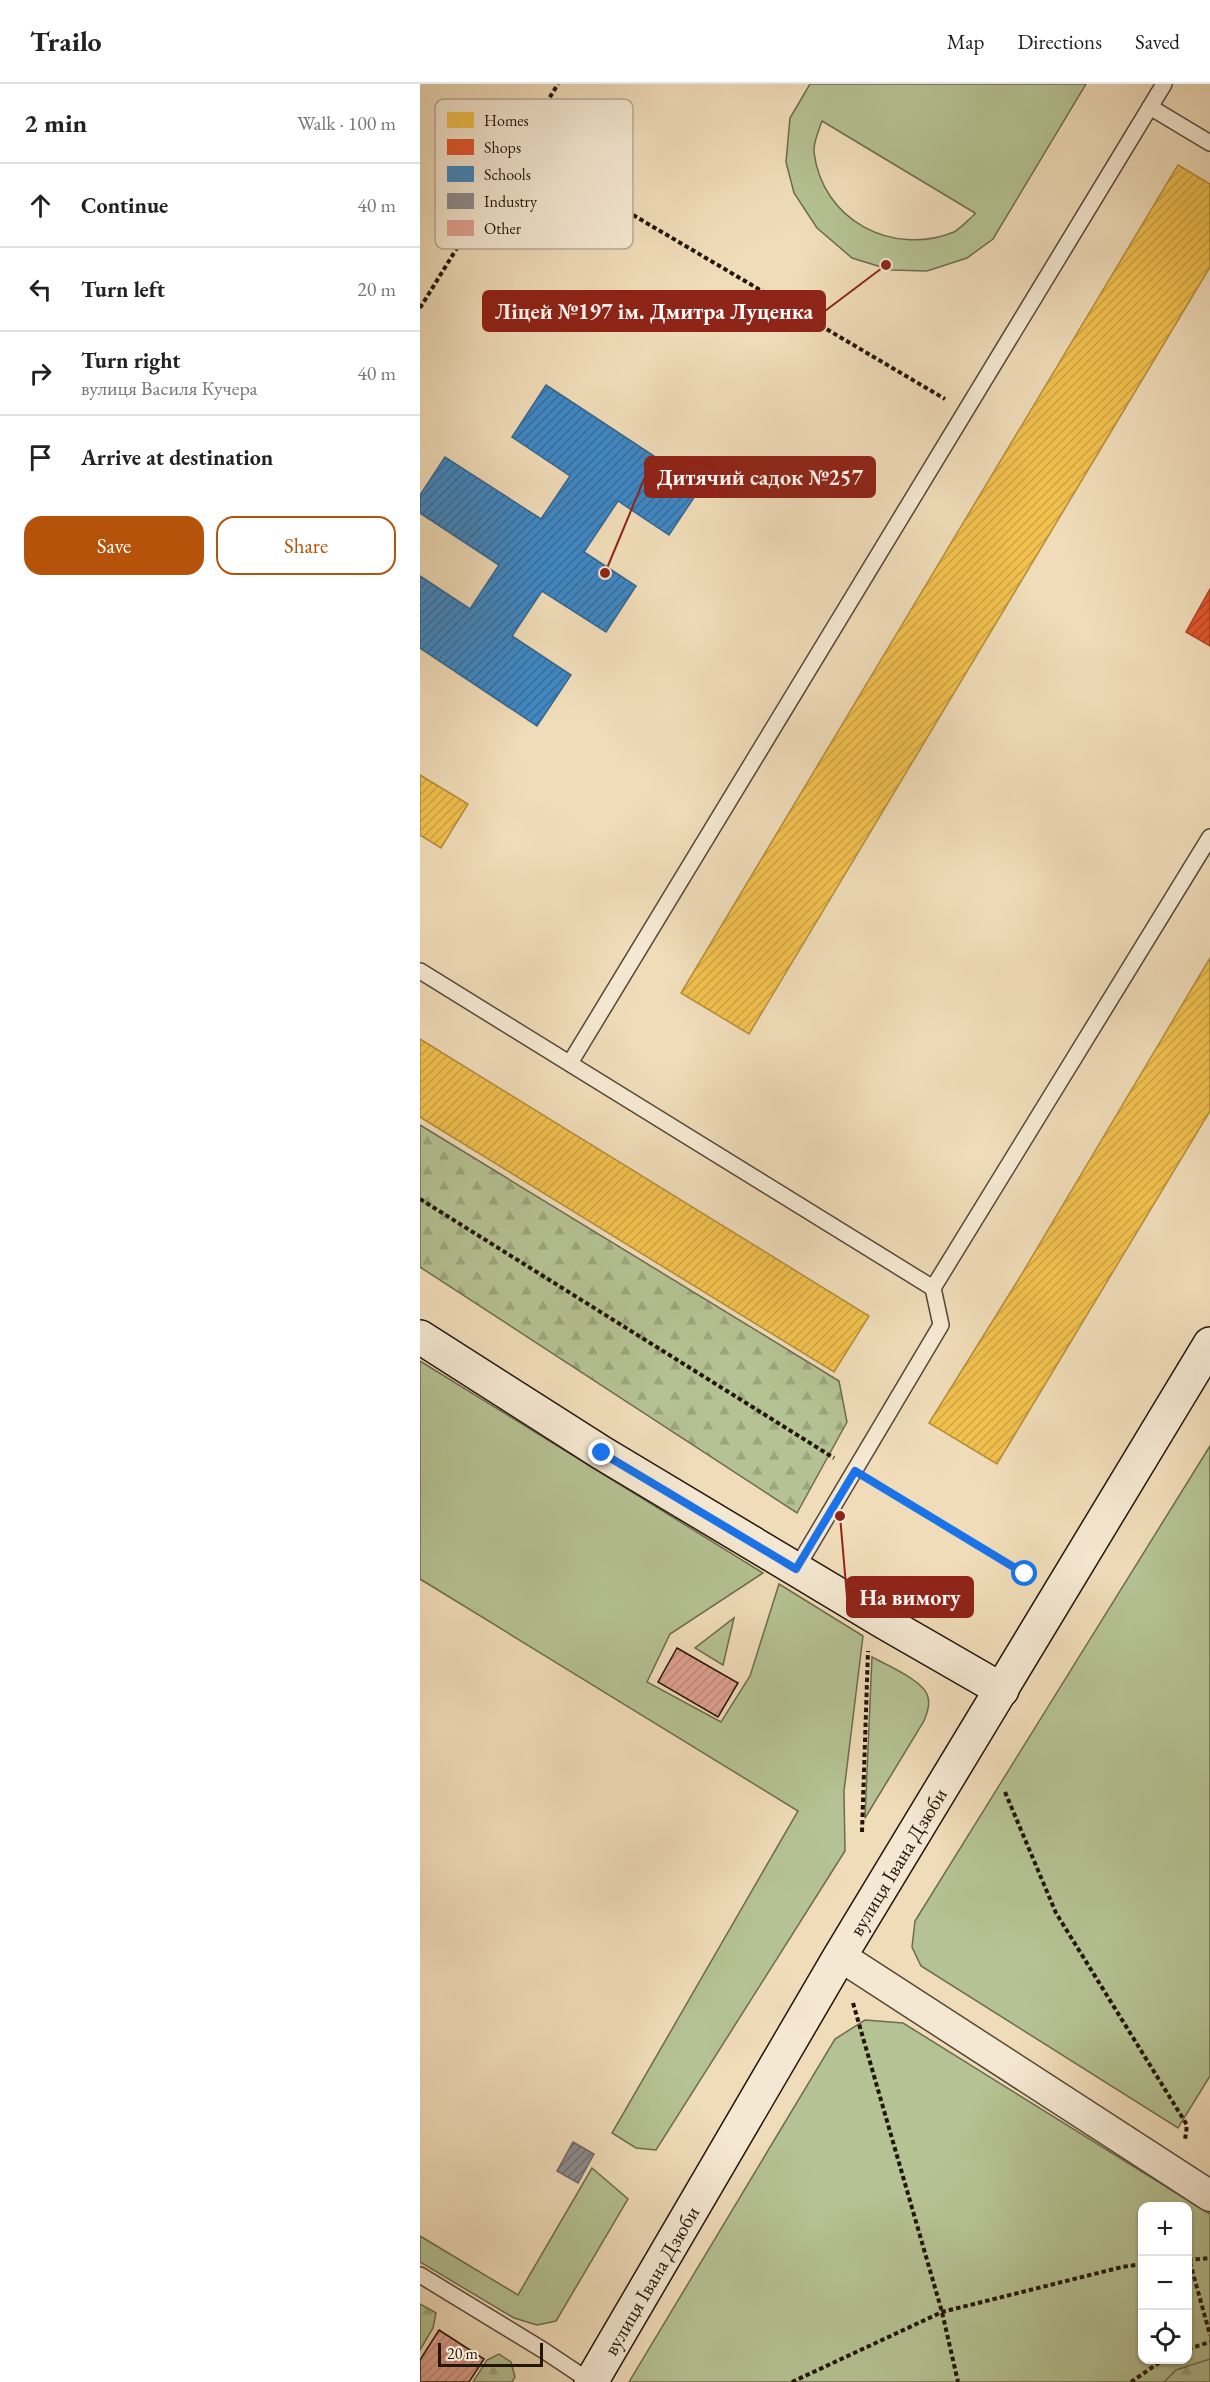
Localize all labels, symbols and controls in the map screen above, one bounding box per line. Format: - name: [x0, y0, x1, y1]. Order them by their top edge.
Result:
- text: Trailo: [30, 23, 102, 59]
- text: Map: [947, 28, 984, 55]
- text: Directions: [1017, 28, 1102, 55]
- text: Saved: [1135, 28, 1180, 55]
- legend: [435, 99, 633, 249]
- text: 2 min: [24, 106, 87, 140]
- text: Walk · 100 m: [297, 110, 396, 136]
- text: Homes: [484, 110, 529, 131]
- text: Shops: [484, 137, 521, 158]
- text: Schools: [484, 164, 531, 185]
- icon: ahead: [24, 189, 57, 222]
- text: Continue: [81, 191, 168, 220]
- text: Industry: [484, 191, 538, 212]
- text: 40 m: [357, 192, 396, 218]
- text: Other: [484, 218, 522, 239]
- icon: left: [24, 273, 57, 306]
- text: Turn left: [81, 275, 165, 304]
- text: 20 m: [357, 276, 396, 302]
- callout: Ліцей №197 ім. Дмитра Луценка: [483, 291, 825, 331]
- text: Ліцей №197 ім. Дмитра Луценка: [495, 297, 814, 326]
- text: Turn right: [81, 346, 180, 375]
- icon: right: [24, 357, 57, 390]
- text: 40 m: [357, 360, 396, 386]
- text: вулиця Василя Кучера: [81, 375, 257, 401]
- icon: arrive: [24, 441, 57, 474]
- text: Arrive at destination: [81, 443, 273, 472]
- callout: Дитячий садок №257: [645, 457, 875, 497]
- text: Дитячий садок №257: [657, 463, 864, 492]
- button: Save: [24, 516, 204, 575]
- button: Share: [216, 516, 396, 575]
- route end: [588, 1439, 614, 1465]
- route start: [1011, 1560, 1037, 1586]
- callout: На вимогу: [847, 1577, 973, 1617]
- text: На вимогу: [859, 1583, 961, 1612]
- street label: вулиця Івана Дзюби: [842, 1782, 952, 1940]
- street label: вулиця Івана Дзюби: [596, 2201, 705, 2360]
- map controls: [1138, 2202, 1192, 2364]
- button: +: [1138, 2202, 1192, 2256]
- button: −: [1138, 2256, 1192, 2310]
- button: locate: [1138, 2310, 1192, 2364]
- scale bar: [438, 2340, 543, 2368]
- text: 20 m: [447, 2343, 478, 2364]

